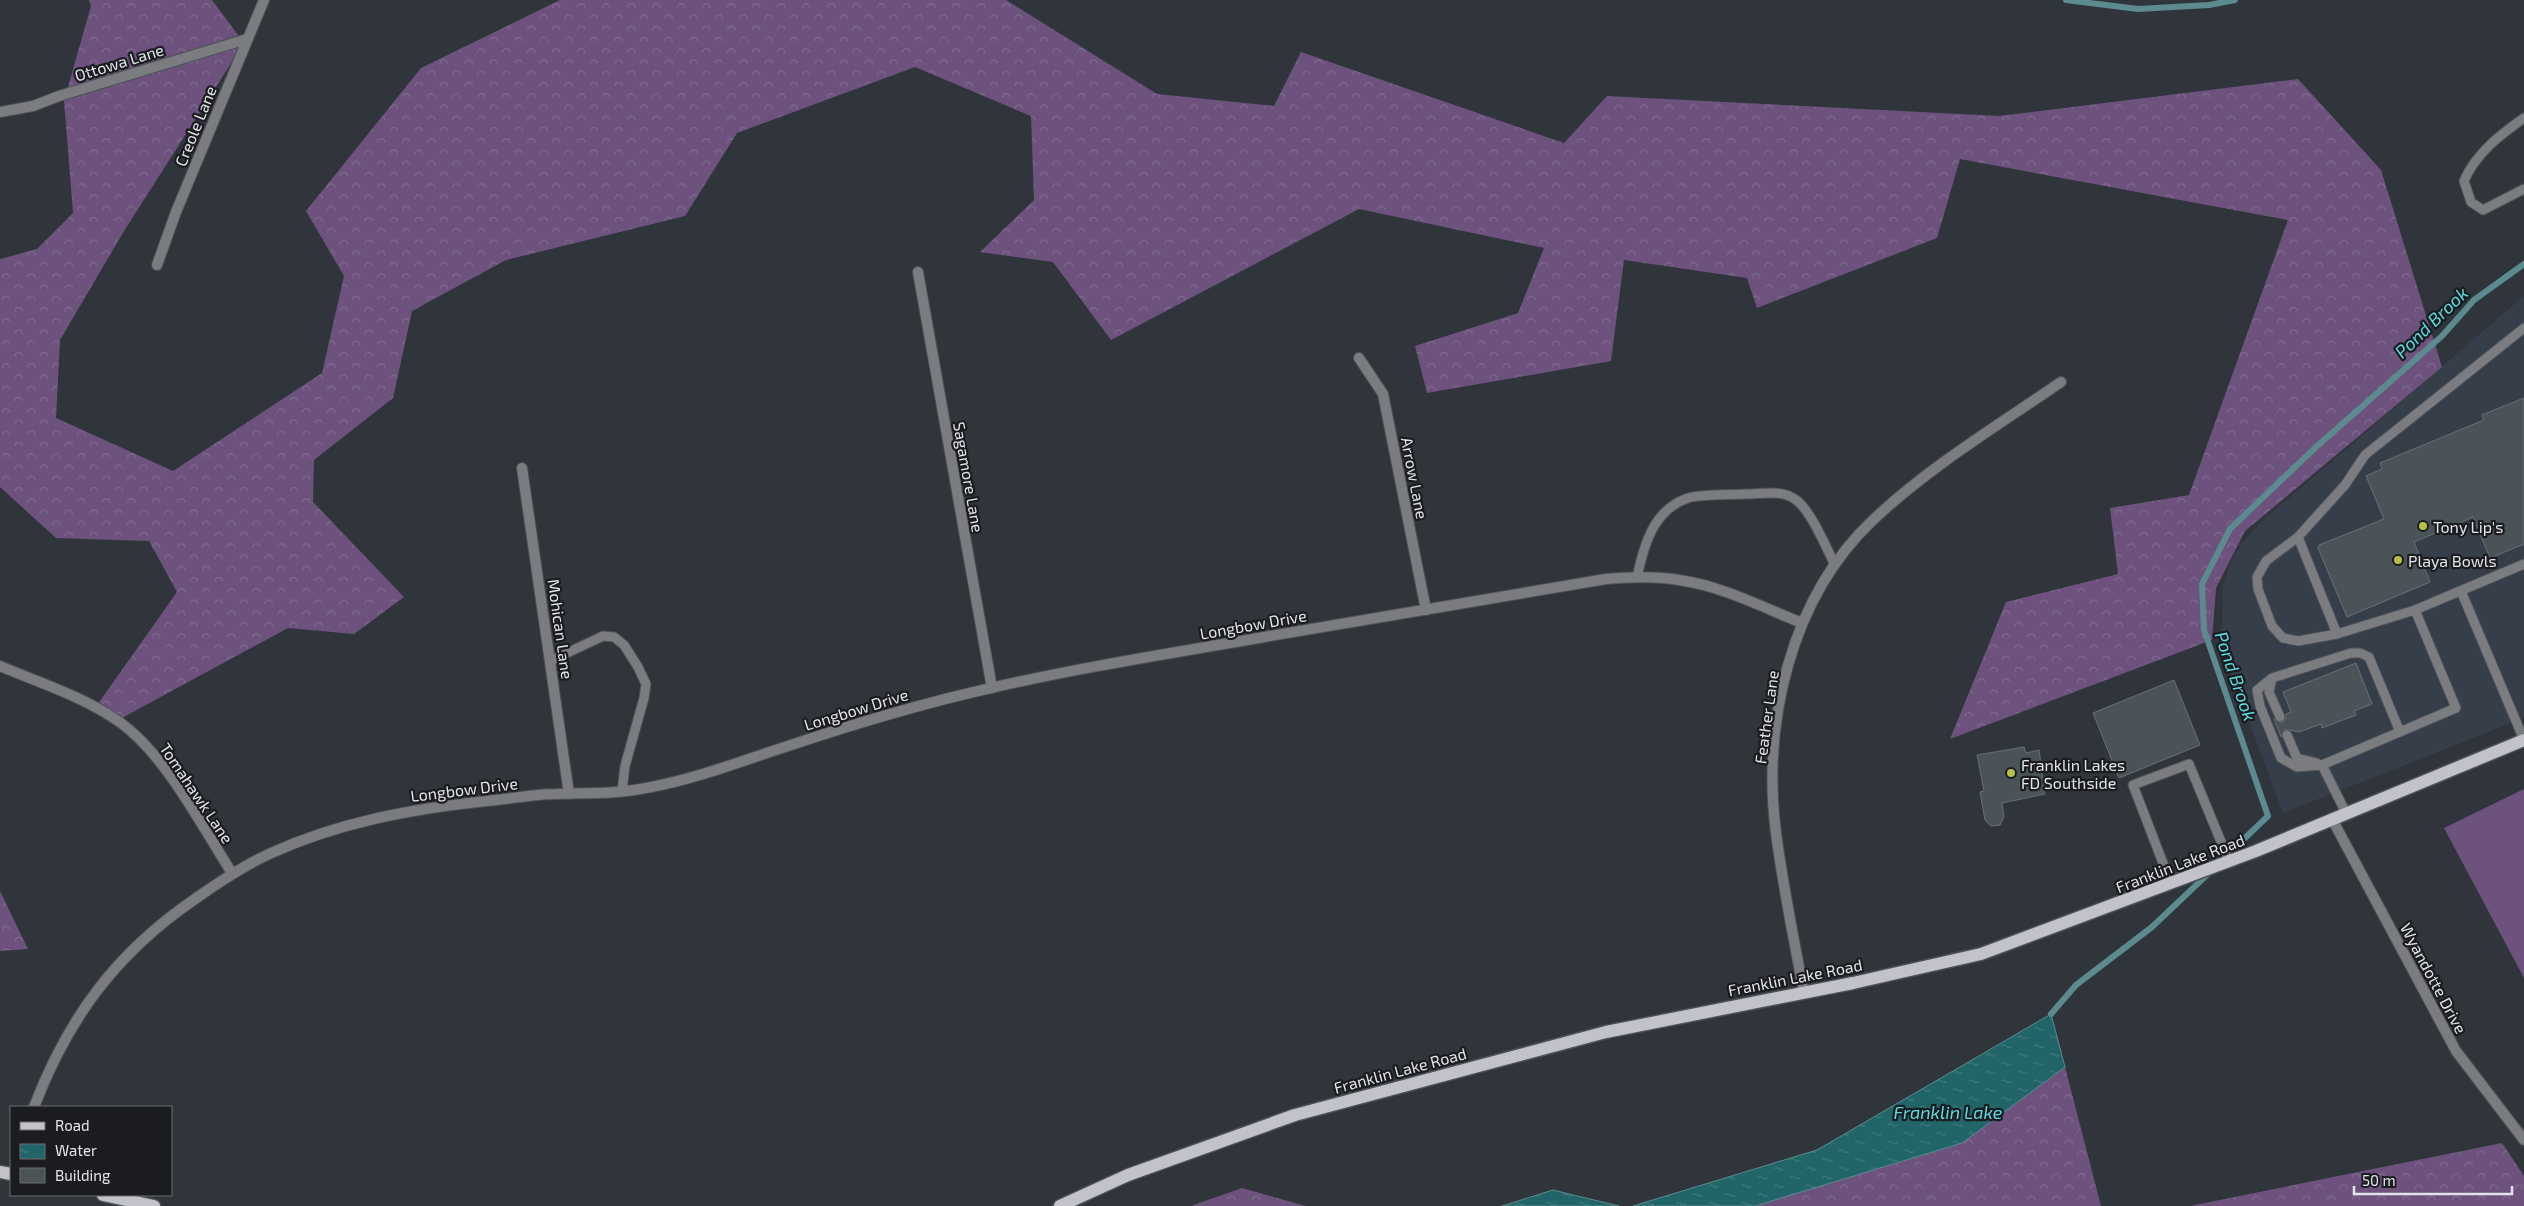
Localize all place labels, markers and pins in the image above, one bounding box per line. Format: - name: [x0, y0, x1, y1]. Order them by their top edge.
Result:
- place label: Tony Lip's: [2433, 517, 2503, 536]
- marker: Tony Lip's: [2417, 520, 2429, 532]
- place label: Playa Bowls: [2408, 551, 2497, 570]
- marker: Playa Bowls: [2392, 554, 2404, 566]
- place label: Franklin Lakes FD Southside: [2021, 755, 2125, 792]
- marker: Franklin Lakes FD Southside: [2005, 767, 2017, 779]

